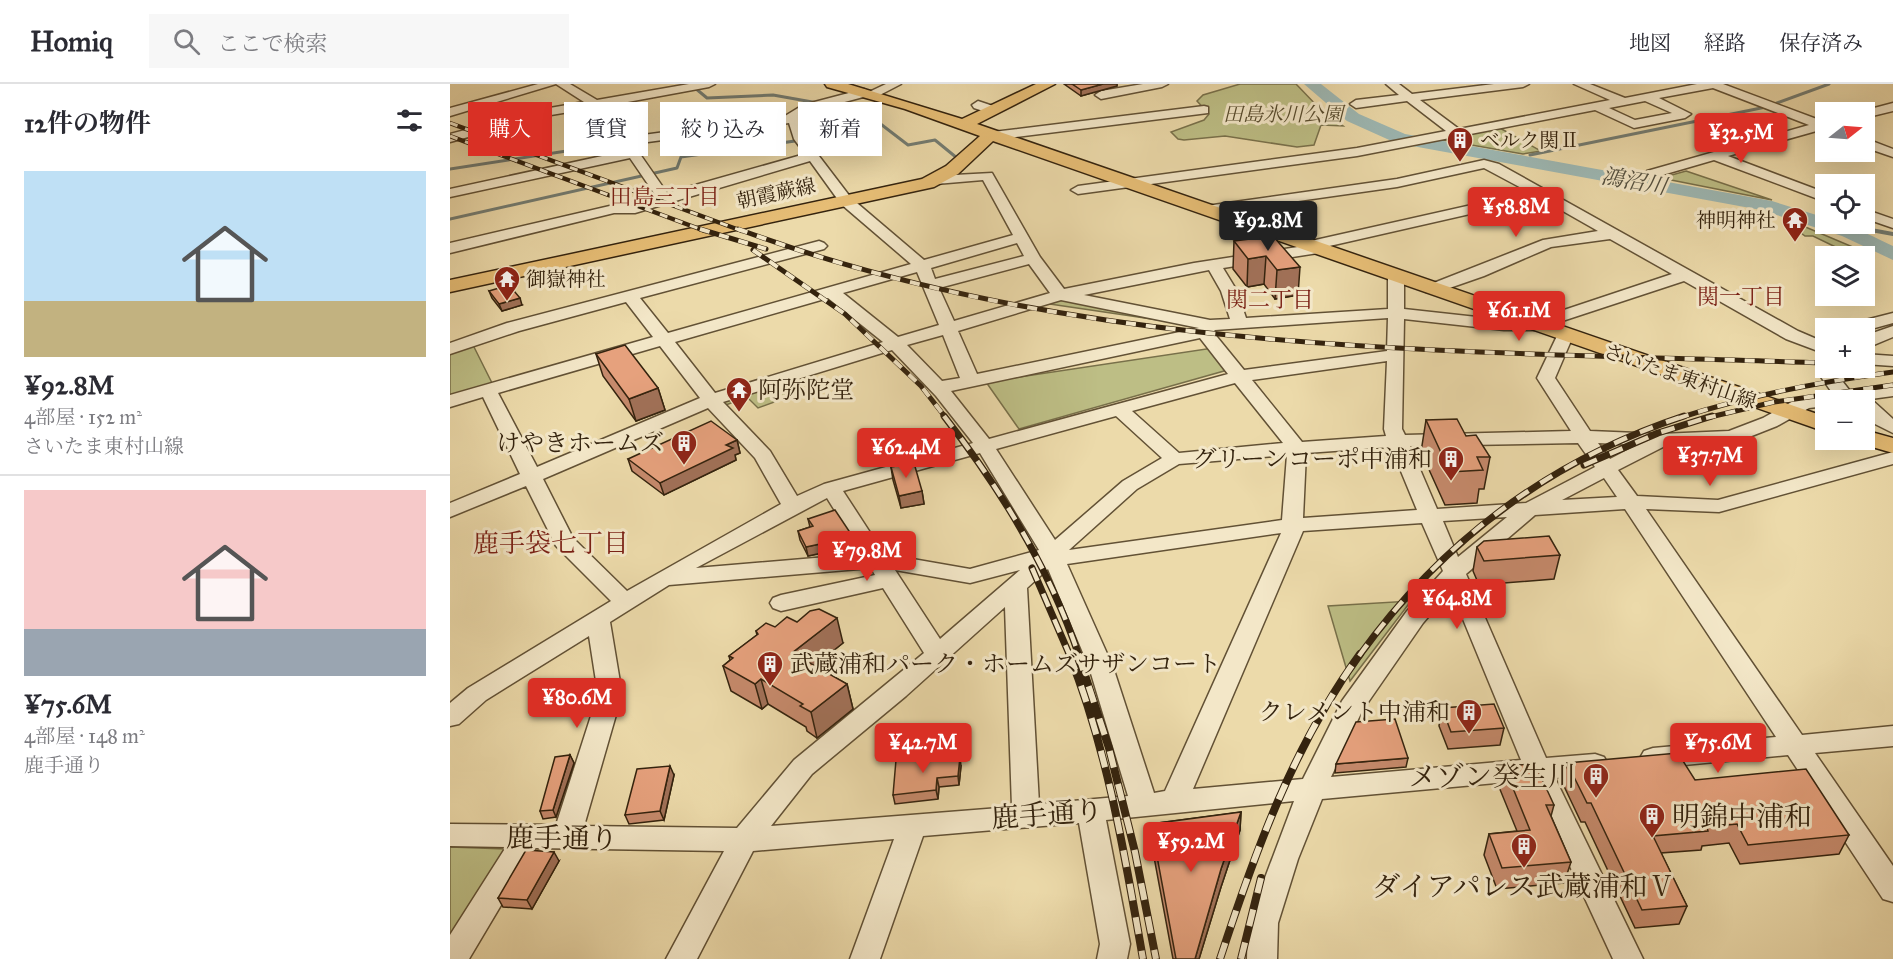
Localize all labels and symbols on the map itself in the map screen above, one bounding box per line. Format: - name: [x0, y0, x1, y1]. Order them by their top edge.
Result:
- park label: 田島氷川公園: [1223, 102, 1346, 126]
- north arrow: [1815, 102, 1875, 162]
- pin: ¥32.5M: [1692, 113, 1790, 164]
- building icon: ベルク関Ⅱ: [1445, 125, 1475, 163]
- place label: ベルク関Ⅱ: [1480, 128, 1580, 152]
- water label: 鴻沼川: [1599, 162, 1671, 200]
- street label: 朝霞蕨線: [734, 173, 818, 213]
- district label: 田島三丁目: [610, 183, 720, 210]
- pin: ¥58.8M: [1467, 187, 1565, 238]
- pin: ¥92.8M: [1219, 201, 1317, 252]
- temple icon: 神明神社: [1780, 205, 1810, 243]
- place label: 神明神社: [1696, 208, 1776, 232]
- temple icon: 御嶽神社: [492, 264, 522, 302]
- place label: 御嶽神社: [526, 267, 606, 291]
- district label: 関一丁目: [1697, 283, 1785, 310]
- district label: 関二丁目: [1226, 286, 1314, 313]
- pin: ¥61.1M: [1470, 291, 1568, 342]
- street label: さいたま東村山線: [1600, 339, 1760, 413]
- temple icon: 阿弥陀堂: [724, 375, 754, 413]
- place label: 阿弥陀堂: [758, 375, 854, 405]
- place label: けやきホームズ: [496, 428, 664, 458]
- building icon: けやきホームズ: [669, 428, 699, 466]
- pin: ¥62.4M: [857, 428, 955, 479]
- pin: ¥37.7M: [1661, 436, 1759, 487]
- place label: グリーンコーポ中浦和: [1192, 444, 1432, 474]
- building icon: グリーンコーポ中浦和: [1436, 444, 1466, 482]
- district label: 鹿手袋七丁目: [473, 527, 629, 559]
- pin: ¥79.8M: [818, 531, 916, 582]
- pin: ¥64.8M: [1408, 579, 1506, 630]
- building icon: 武蔵浦和パーク・ホームズサザンコート: [755, 649, 785, 687]
- place label: 武蔵浦和パーク・ホームズサザンコート: [790, 649, 1221, 679]
- pin: ¥80.6M: [528, 678, 626, 729]
- place label: クレメント中浦和: [1259, 697, 1450, 727]
- building icon: クレメント中浦和: [1454, 697, 1484, 735]
- pin: ¥42.7M: [874, 723, 972, 774]
- pin: ¥75.6M: [1669, 723, 1767, 774]
- place label: メゾン癸生川: [1409, 759, 1576, 794]
- building icon: メゾン癸生川: [1581, 761, 1611, 799]
- street label: 鹿手通り: [990, 793, 1104, 835]
- place label: 明錦中浦和: [1672, 799, 1812, 834]
- building icon: 明錦中浦和: [1637, 801, 1667, 839]
- street label: 鹿手通り: [506, 820, 618, 856]
- pin: ¥59.2M: [1142, 822, 1240, 873]
- building icon: ダイアパレス武蔵浦和Ⅴ: [1509, 831, 1539, 869]
- place label: ダイアパレス武蔵浦和Ⅴ: [1372, 869, 1676, 904]

